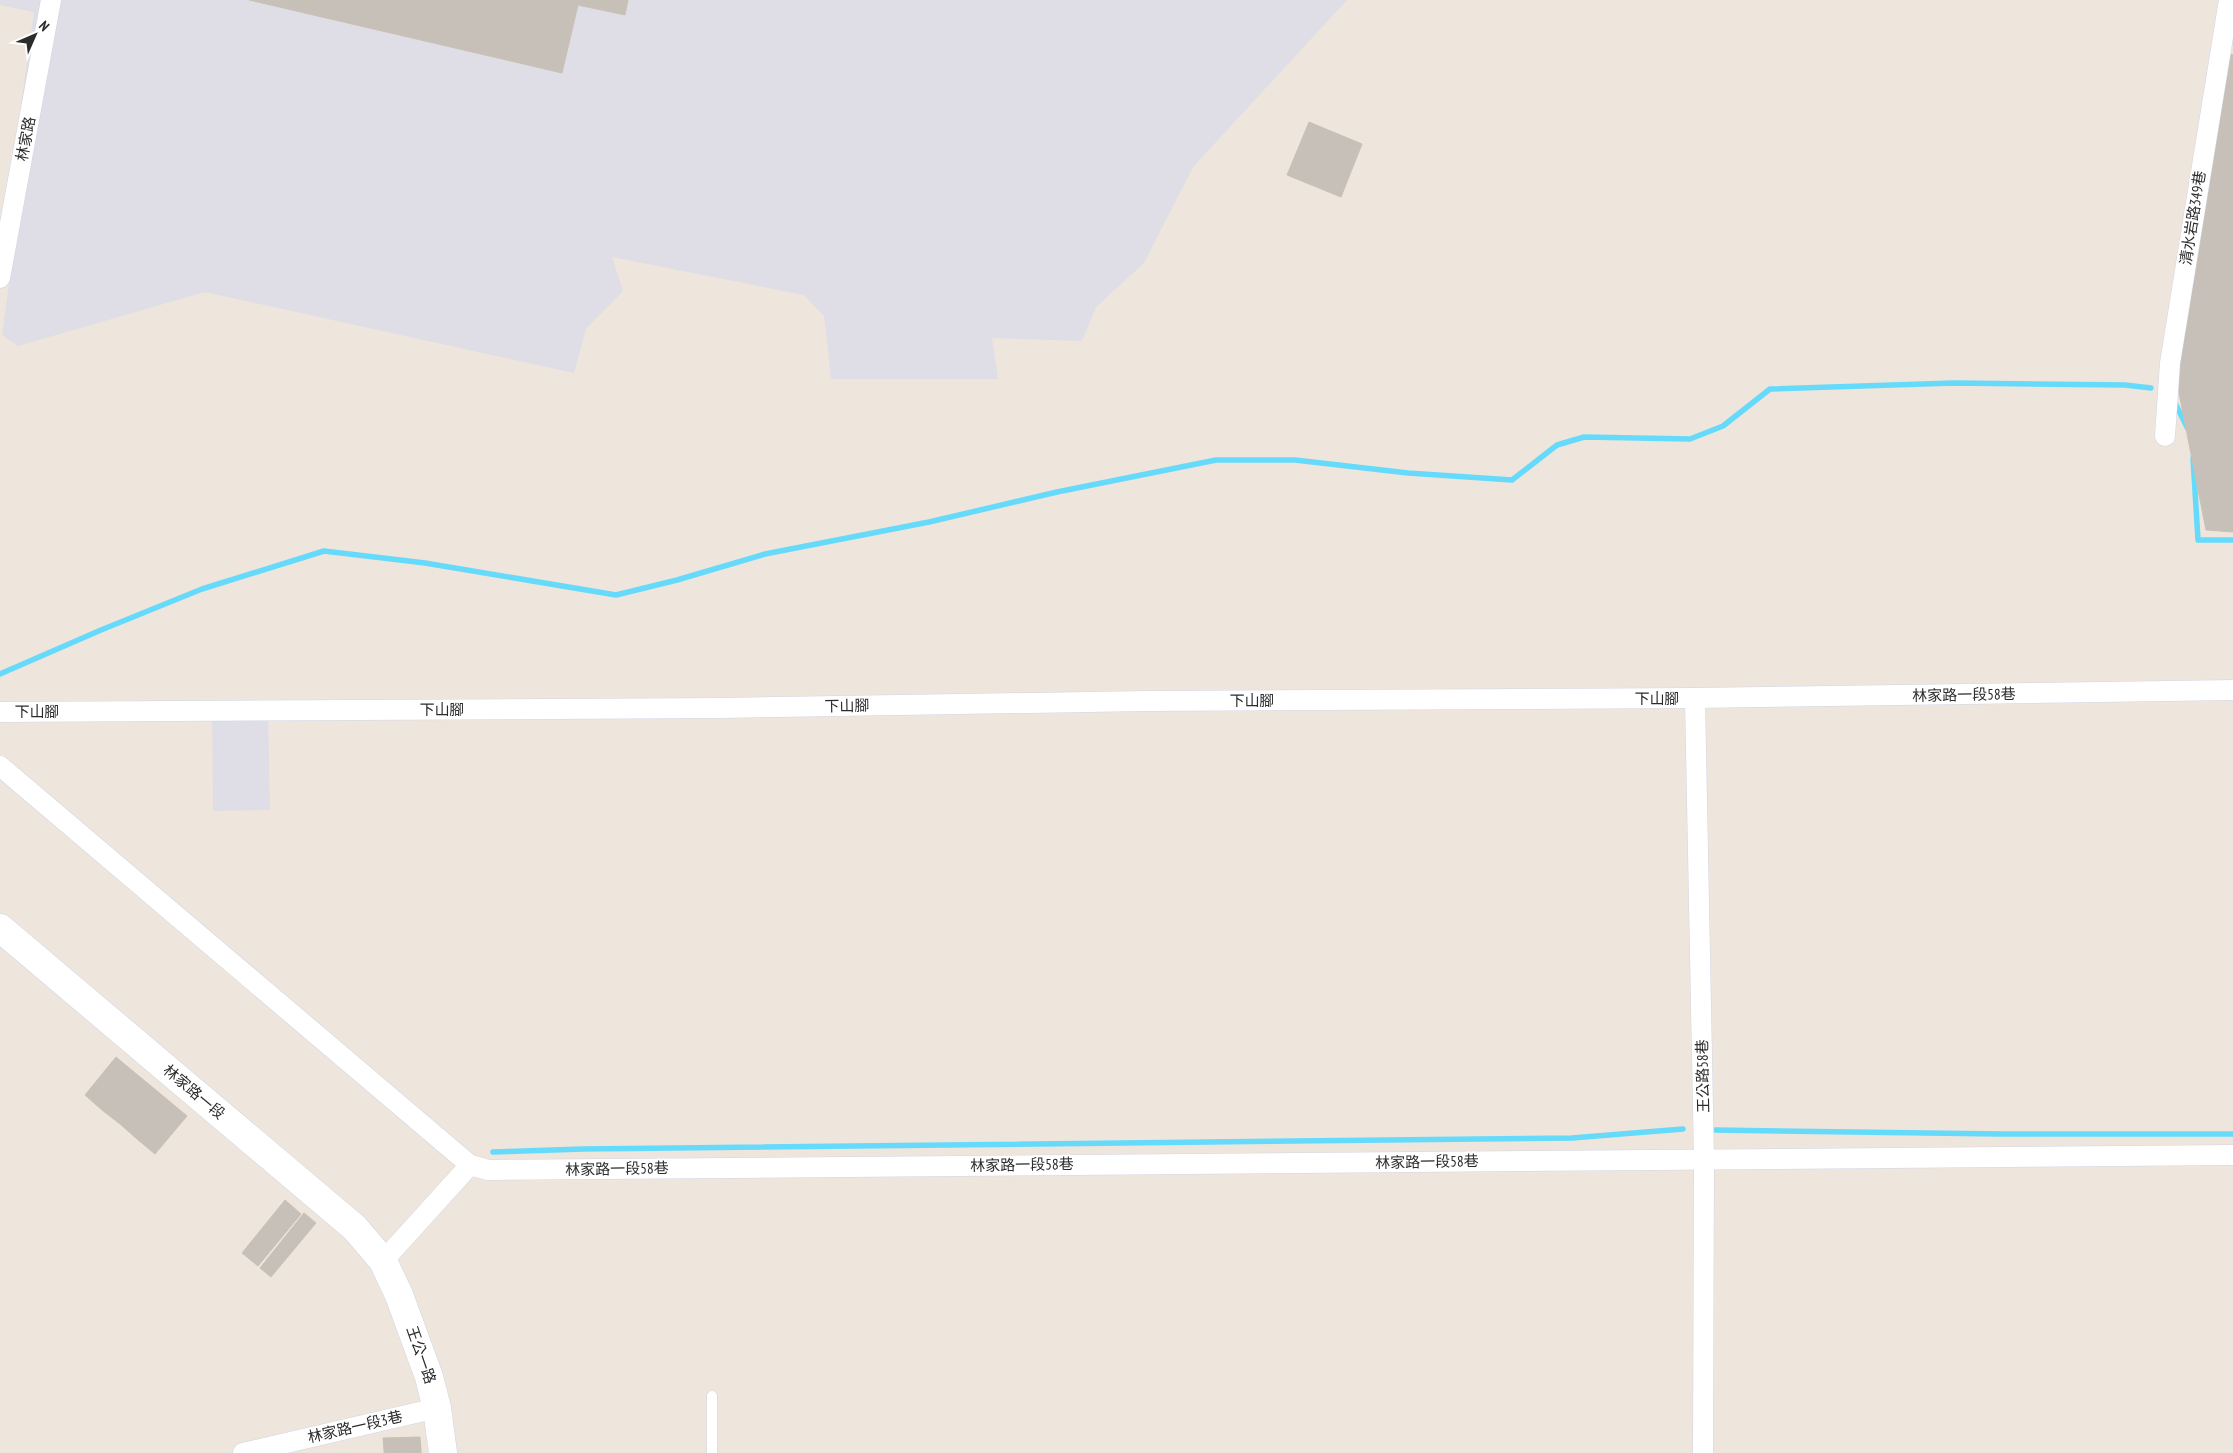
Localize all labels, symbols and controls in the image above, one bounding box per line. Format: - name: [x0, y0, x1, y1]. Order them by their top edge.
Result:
- north arrow: [10, 10, 60, 60]
- text: N: [35, 17, 53, 35]
- street label: 林家路: [12, 115, 39, 163]
- street label: 清水岩路349巷: [2176, 169, 2209, 266]
- street label: 林家路一段58巷: [1912, 684, 2016, 705]
- street label: 下山腳: [1634, 689, 1680, 708]
- street label: 下山腳: [1229, 691, 1275, 710]
- street label: 下山腳: [824, 696, 870, 715]
- street label: 下山腳: [419, 700, 465, 719]
- street label: 下山腳: [14, 702, 60, 721]
- street label: 王公路58巷: [1692, 1039, 1713, 1113]
- street label: 林家路一段: [159, 1060, 229, 1123]
- street label: 林家路一段58巷: [1375, 1151, 1479, 1172]
- street label: 林家路一段58巷: [970, 1154, 1074, 1175]
- street label: 林家路一段58巷: [565, 1158, 669, 1179]
- street label: 王公一路: [403, 1323, 440, 1386]
- street label: 林家路一段3巷: [306, 1406, 404, 1447]

